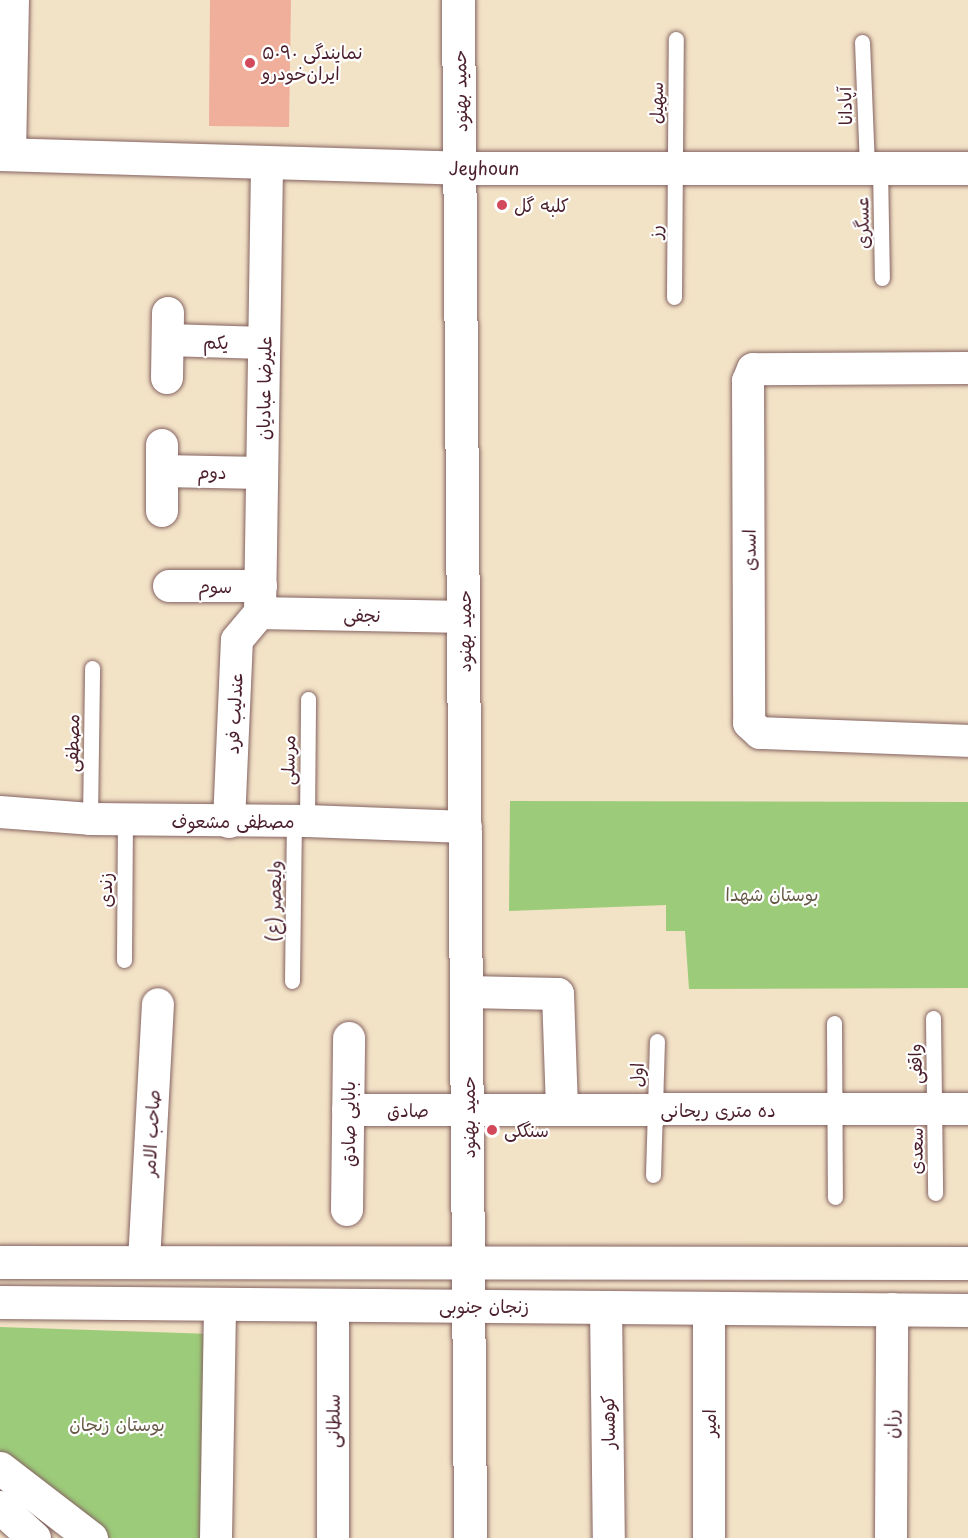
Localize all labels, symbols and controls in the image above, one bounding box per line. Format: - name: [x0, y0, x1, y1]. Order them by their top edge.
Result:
- place label: نمایندگی ۵۰۹۰ ایران‌خودرو: [262, 42, 362, 84]
- street label: حمید بهنود: [448, 50, 472, 132]
- marker: نمایندگی ۵۰۹۰ ایران‌خودرو: [243, 56, 257, 70]
- street label: سهیل: [645, 82, 667, 124]
- street label: آپادانا: [834, 86, 856, 126]
- street label: Jeyhoun: [449, 157, 519, 179]
- place label: کلبه گل: [514, 194, 569, 216]
- street label: عسگری: [851, 197, 873, 249]
- marker: کلبه گل: [495, 198, 509, 212]
- street label: رز: [644, 225, 666, 239]
- street label: یکم: [203, 331, 229, 353]
- street label: علیرضا عبادیان: [252, 336, 276, 440]
- street label: دوم: [197, 461, 227, 483]
- street label: اسدی: [738, 529, 760, 571]
- street label: سوم: [198, 575, 232, 597]
- street label: حمید بهنود: [453, 590, 475, 672]
- street label: نجفی: [343, 604, 381, 626]
- street label: عندلیب فرد: [221, 671, 247, 755]
- street label: مصطفی: [61, 714, 83, 772]
- street label: مرسلی: [277, 735, 299, 785]
- street label: مصطفی مشعوف: [172, 810, 294, 832]
- street label: ولیعصر (ع): [262, 860, 286, 942]
- street label: زندی: [94, 873, 116, 907]
- park label: بوستان شهدا: [726, 883, 818, 905]
- street label: واقفی: [903, 1043, 927, 1085]
- street label: اول: [626, 1062, 648, 1088]
- street label: حمید بهنود: [457, 1076, 479, 1158]
- street label: بابایی صادق: [337, 1081, 359, 1167]
- street label: صاحب الامر: [138, 1089, 164, 1177]
- street label: صادق: [387, 1099, 429, 1121]
- street label: ده متری ریحانی: [660, 1099, 776, 1121]
- place label: سنگکی: [504, 1119, 549, 1141]
- marker: سنگکی: [485, 1123, 499, 1137]
- street label: سعدی: [905, 1127, 927, 1175]
- street label: زنجان جنوبی: [439, 1295, 529, 1317]
- street label: سلطانی: [322, 1394, 344, 1448]
- street label: کوهسار: [597, 1395, 619, 1449]
- street label: امیر: [698, 1409, 720, 1437]
- street label: رزان: [880, 1409, 902, 1439]
- park label: بوستان زنجان: [69, 1413, 165, 1435]

